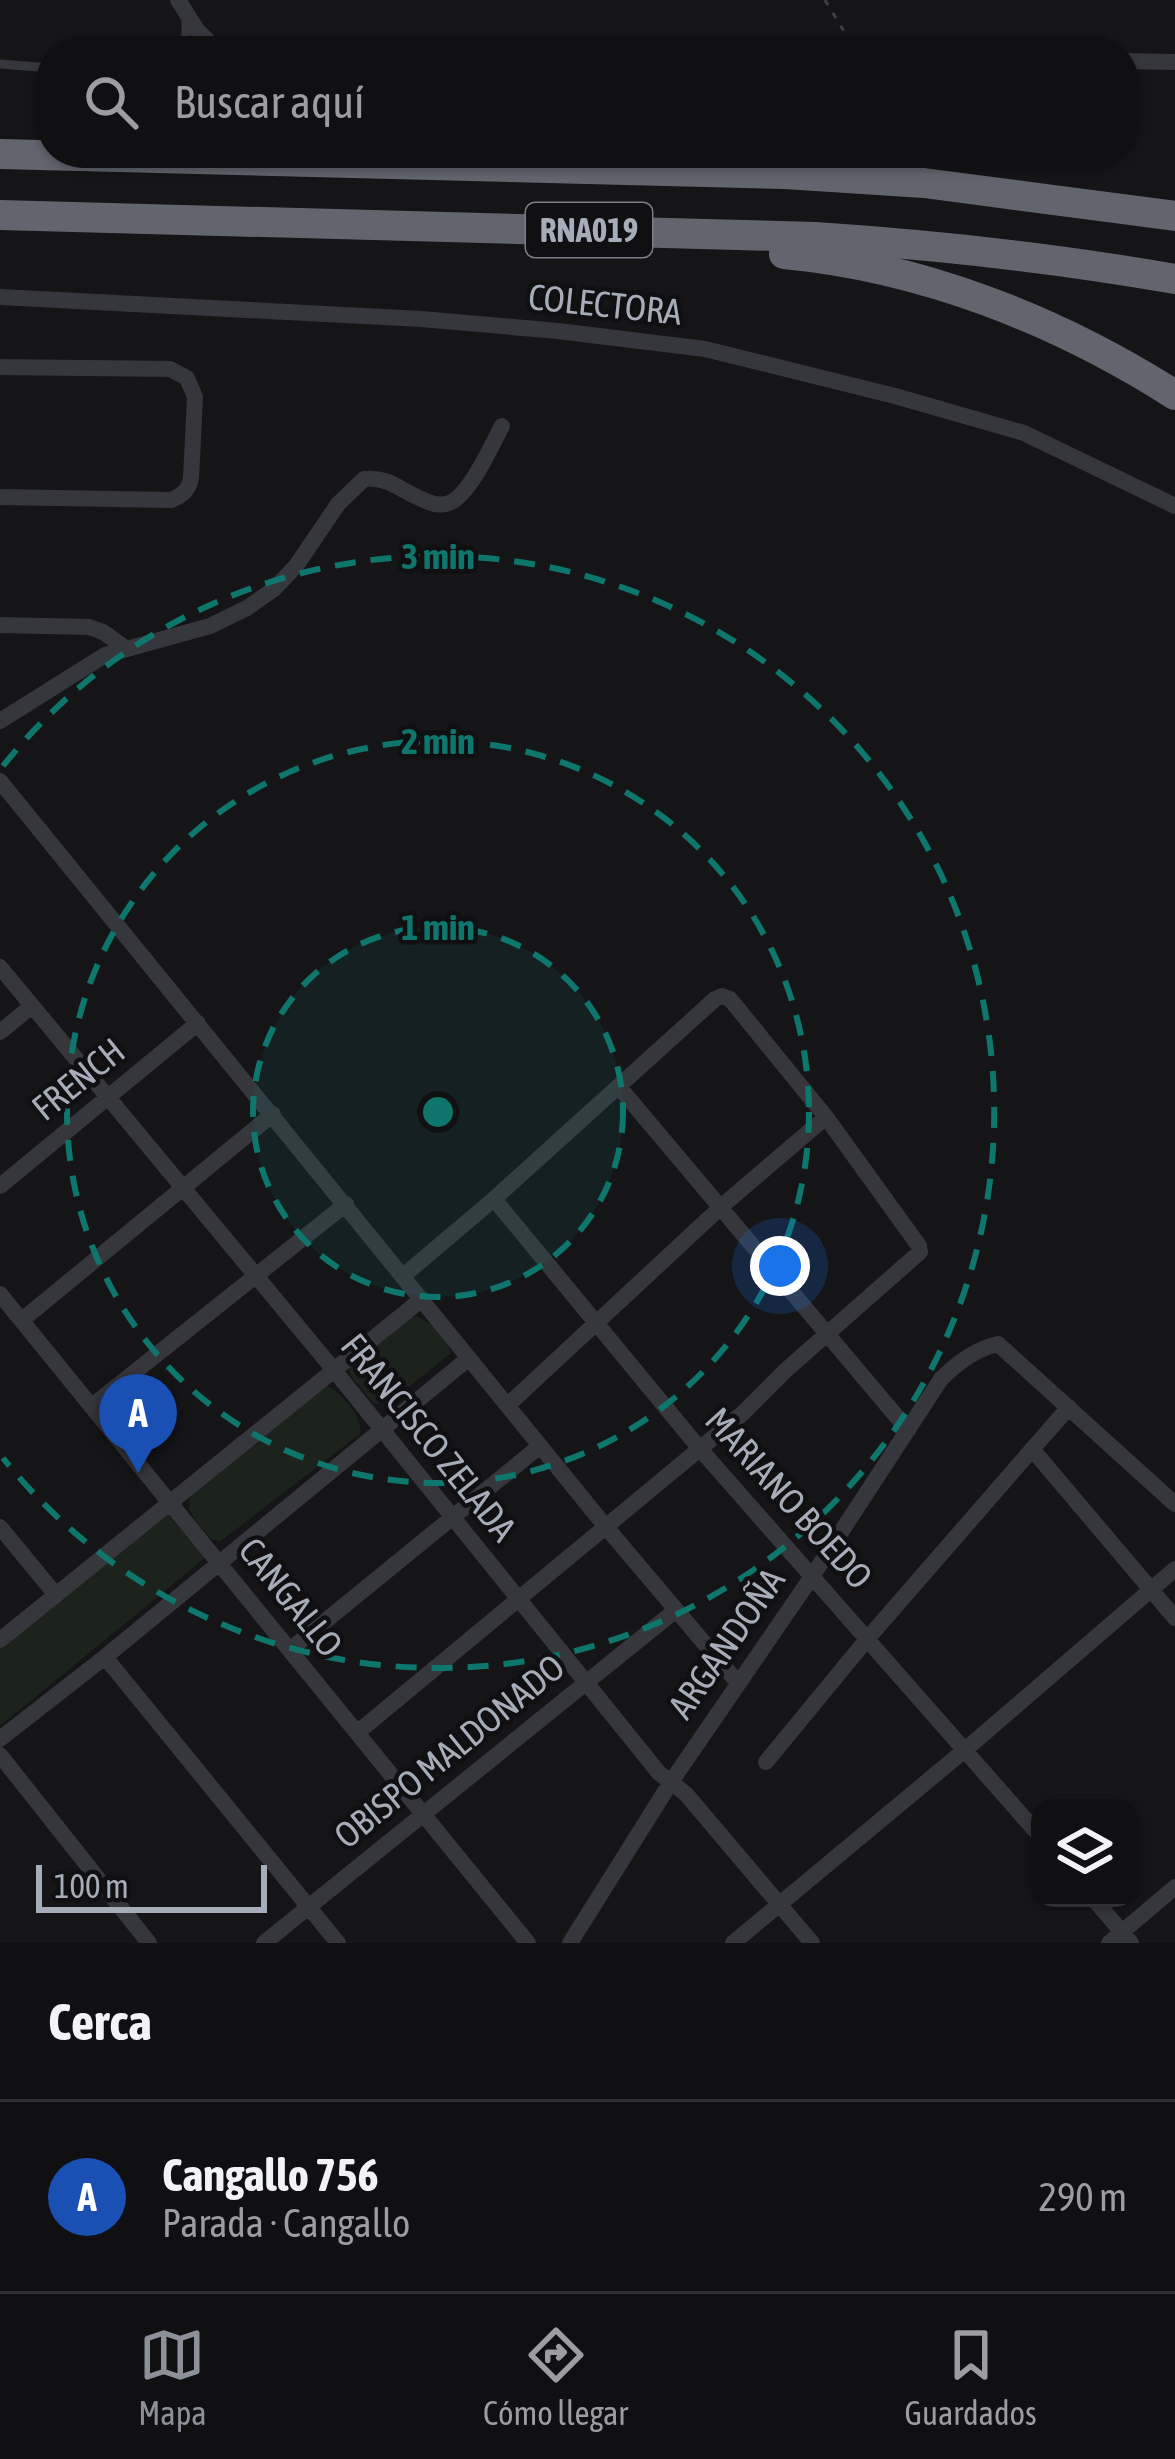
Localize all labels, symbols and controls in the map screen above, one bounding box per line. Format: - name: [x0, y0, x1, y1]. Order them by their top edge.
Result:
- search box: [36, 36, 1139, 168]
- icon: search: [78, 69, 144, 135]
- text: Buscar aquí: [174, 76, 364, 128]
- road number: RNA019: [526, 203, 652, 257]
- street label: COLECTORA: [526, 275, 684, 333]
- text: 3 min: [401, 535, 475, 577]
- text: 2 min: [401, 720, 475, 762]
- text: 1 min: [401, 906, 475, 948]
- street label: FRENCH: [24, 1029, 132, 1129]
- centre of rings: [417, 1091, 459, 1133]
- your location: [750, 1236, 810, 1296]
- street label: FRANCISCO ZELADA: [333, 1325, 526, 1549]
- pin: A: [99, 1374, 177, 1473]
- street label: MARIANO BOEDO: [697, 1399, 881, 1597]
- street label: CANGALLO: [231, 1529, 351, 1665]
- street label: ARGANDOÑA: [659, 1560, 793, 1726]
- street label: OBISPO MALDONADO: [326, 1646, 572, 1856]
- map controls: [1031, 1799, 1139, 1907]
- button: layers: [1031, 1799, 1139, 1907]
- scale bar: [36, 1859, 267, 1912]
- text: 100 m: [54, 1867, 129, 1905]
- text: Cerca: [48, 1992, 152, 2051]
- text: Cangallo 756: [162, 2149, 379, 2201]
- text: A: [77, 2175, 97, 2219]
- text: 290 m: [1039, 2175, 1127, 2219]
- text: Parada · Cangallo: [162, 2201, 410, 2245]
- tab: Mapa: [138, 2322, 207, 2432]
- tab: Cómo llegar: [483, 2322, 628, 2432]
- tab: Guardados: [904, 2322, 1037, 2432]

